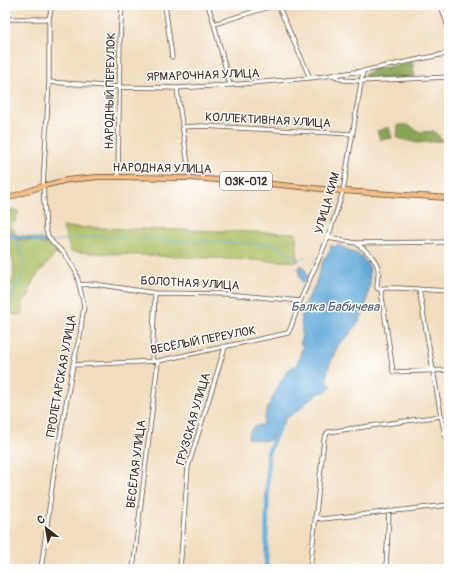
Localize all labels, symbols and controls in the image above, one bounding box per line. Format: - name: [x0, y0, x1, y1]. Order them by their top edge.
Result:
- street label: НАРОДНЫЙ ПЕРЕУЛОК: [102, 32, 119, 150]
- street label: ЯРМАРОЧНАЯ УЛИЦА: [146, 66, 260, 85]
- street label: КОЛЛЕКТИВНАЯ УЛИЦА: [205, 110, 331, 131]
- street label: НАРОДНАЯ УЛИЦА: [112, 160, 212, 177]
- street label: УЛИЦА КИМ: [312, 170, 344, 236]
- road number: 03К-012: [220, 172, 272, 190]
- street label: БОЛОТНАЯ УЛИЦА: [140, 273, 240, 294]
- water label: Балка Бабичева: [291, 299, 380, 315]
- street label: ПРОЛЕТАРСКАЯ УЛИЦА: [43, 313, 80, 439]
- street label: ВЕСЁЛЫЙ ПЕРЕУЛОК: [149, 322, 257, 358]
- street label: ГРУЗСКАЯ УЛИЦА: [173, 371, 214, 467]
- street label: ВЕСЁЛАЯ УЛИЦА: [123, 419, 149, 509]
- north arrow: [26, 508, 66, 548]
- text: С: [35, 512, 48, 527]

